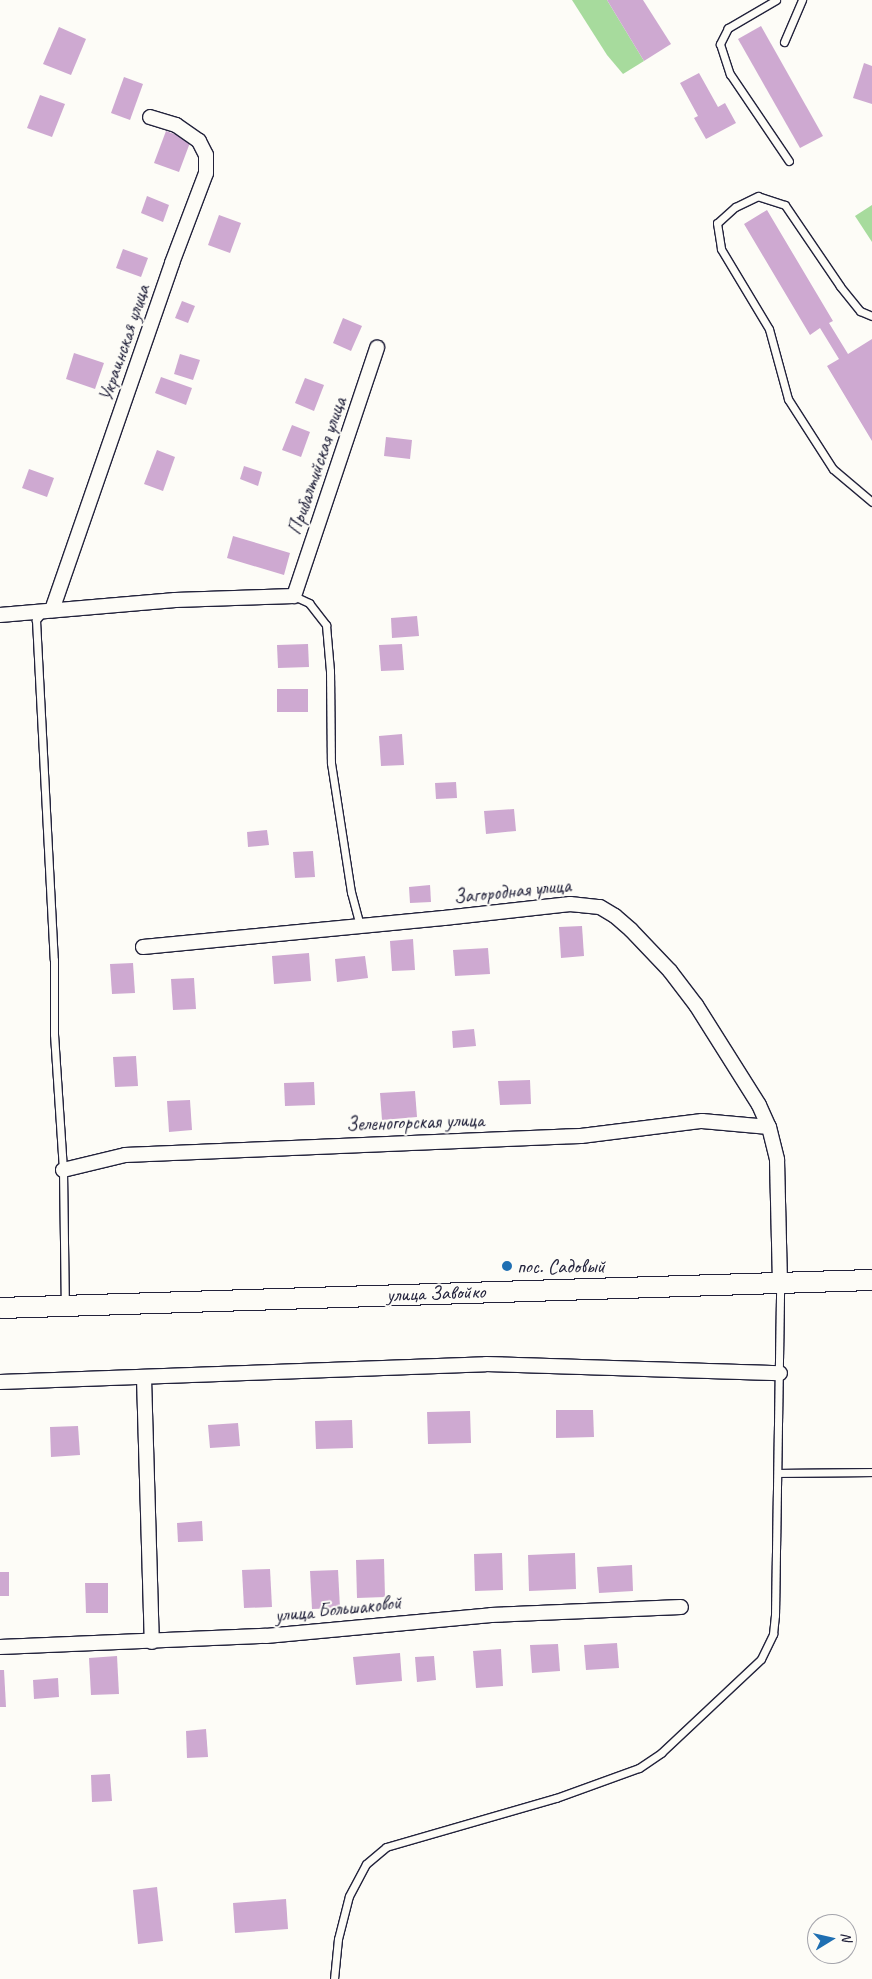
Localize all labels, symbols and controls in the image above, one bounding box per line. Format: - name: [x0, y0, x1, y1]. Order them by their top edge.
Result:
- street label: Украинская улица: [93, 281, 155, 405]
- street label: Прибалтийская улица: [282, 394, 352, 538]
- street label: Загородная улица: [451, 873, 573, 909]
- street label: Зеленогорская улица: [346, 1108, 484, 1136]
- place label: пос. Садовый: [517, 1254, 605, 1278]
- marker: пос. Садовый: [501, 1260, 513, 1272]
- street label: улица Завойко: [386, 1279, 486, 1307]
- street label: улица Большаковой: [274, 1590, 402, 1628]
- north arrow: [807, 1914, 857, 1964]
- text: N: [837, 1931, 855, 1942]

